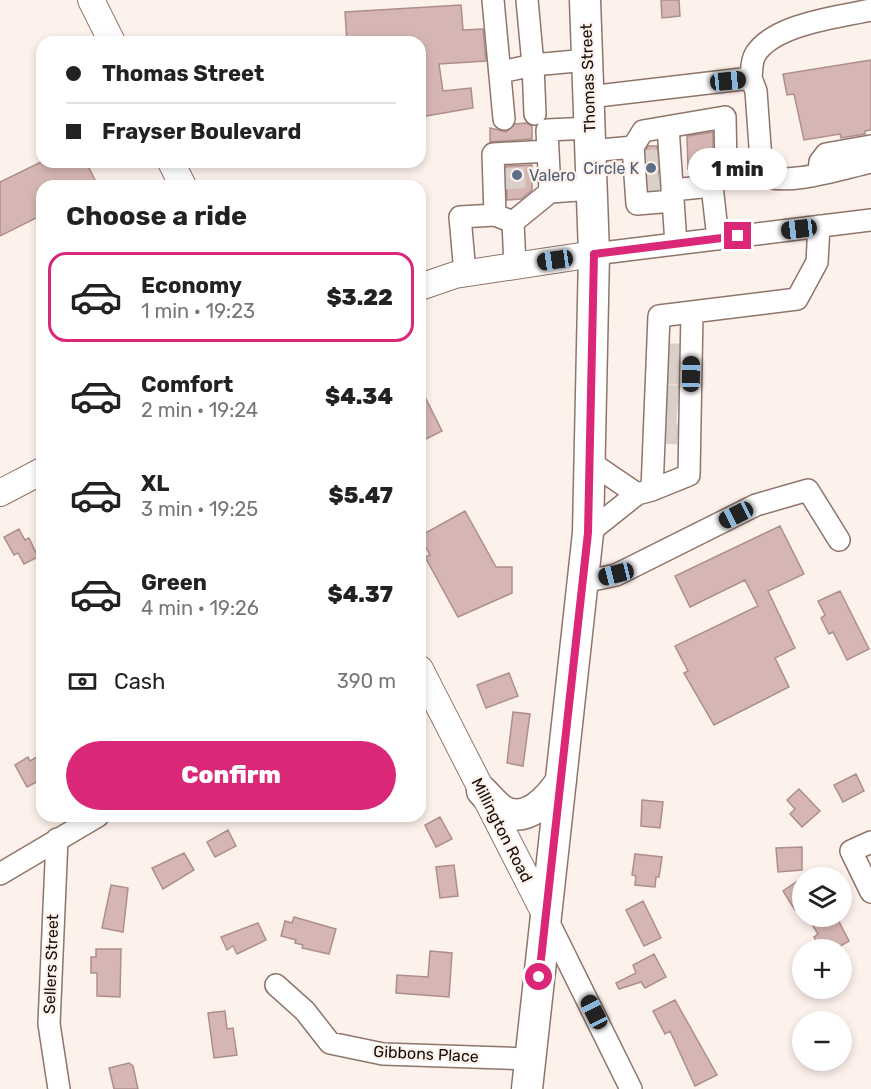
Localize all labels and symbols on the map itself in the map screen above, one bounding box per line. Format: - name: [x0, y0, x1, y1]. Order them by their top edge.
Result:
- street label: Thomas Street: [577, 23, 599, 133]
- car: [709, 70, 747, 92]
- callout: 1 min: [688, 149, 788, 191]
- place label: Circle K: [583, 159, 639, 178]
- marker: Circle K: [644, 161, 658, 175]
- place label: Valero: [529, 166, 575, 185]
- marker: Valero: [510, 168, 524, 182]
- car: [780, 218, 818, 240]
- route end: [724, 222, 751, 249]
- car: [536, 249, 574, 271]
- car: [682, 356, 700, 392]
- car: [716, 499, 756, 531]
- car: [596, 561, 636, 587]
- street label: Millington Road: [468, 775, 536, 885]
- street label: Sellers Street: [40, 914, 62, 1014]
- route start: [525, 963, 552, 990]
- car: [578, 992, 610, 1032]
- street label: Gibbons Place: [373, 1042, 479, 1066]

